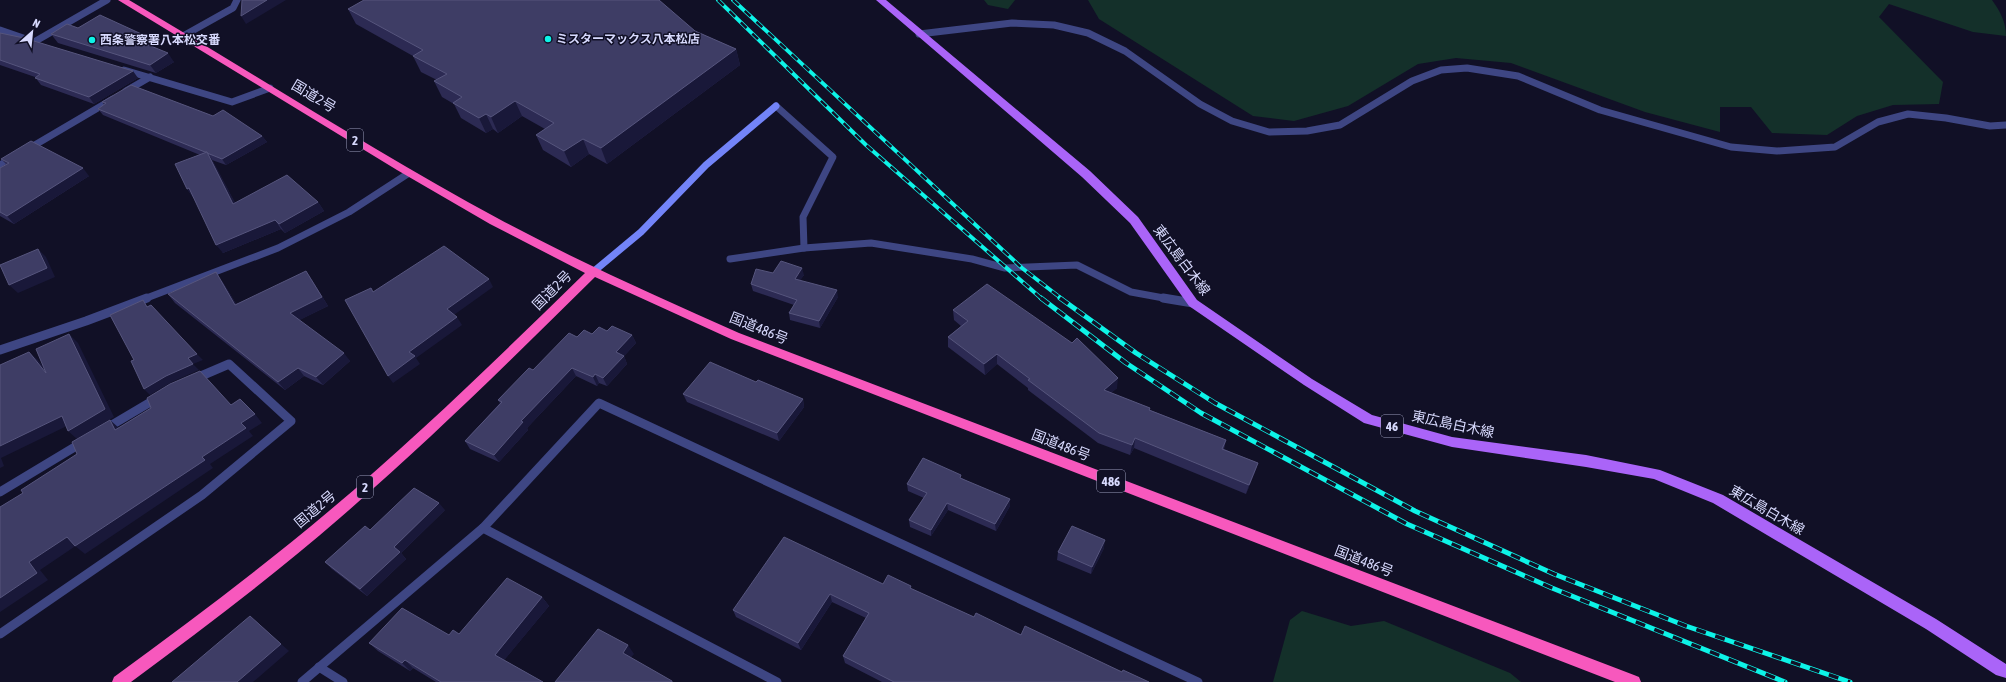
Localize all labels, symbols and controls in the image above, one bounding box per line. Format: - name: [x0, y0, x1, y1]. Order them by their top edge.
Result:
- north arrow: [12, 12, 52, 52]
- text: N: [31, 16, 42, 30]
- place label: ミスターマックス八本松店: [556, 32, 700, 46]
- place label: 西条警察署八本松交番: [100, 33, 221, 47]
- marker: ミスターマックス八本松店: [543, 34, 553, 44]
- marker: 西条警察署八本松交番: [87, 35, 97, 45]
- street label: 国道2号: [289, 77, 339, 115]
- road number: 2: [347, 129, 363, 151]
- street label: 東広島白木線: [1150, 222, 1214, 298]
- street label: 国道2号: [529, 267, 575, 313]
- street label: 国道486号: [727, 309, 791, 347]
- street label: 東広島白木線: [1410, 407, 1496, 441]
- road number: 46: [1381, 415, 1403, 437]
- street label: 国道486号: [1029, 426, 1093, 464]
- road number: 486: [1097, 470, 1125, 492]
- road number: 2: [357, 476, 373, 498]
- street label: 東広島白木線: [1727, 482, 1807, 538]
- street label: 国道2号: [291, 487, 339, 531]
- street label: 国道486号: [1332, 542, 1396, 580]

